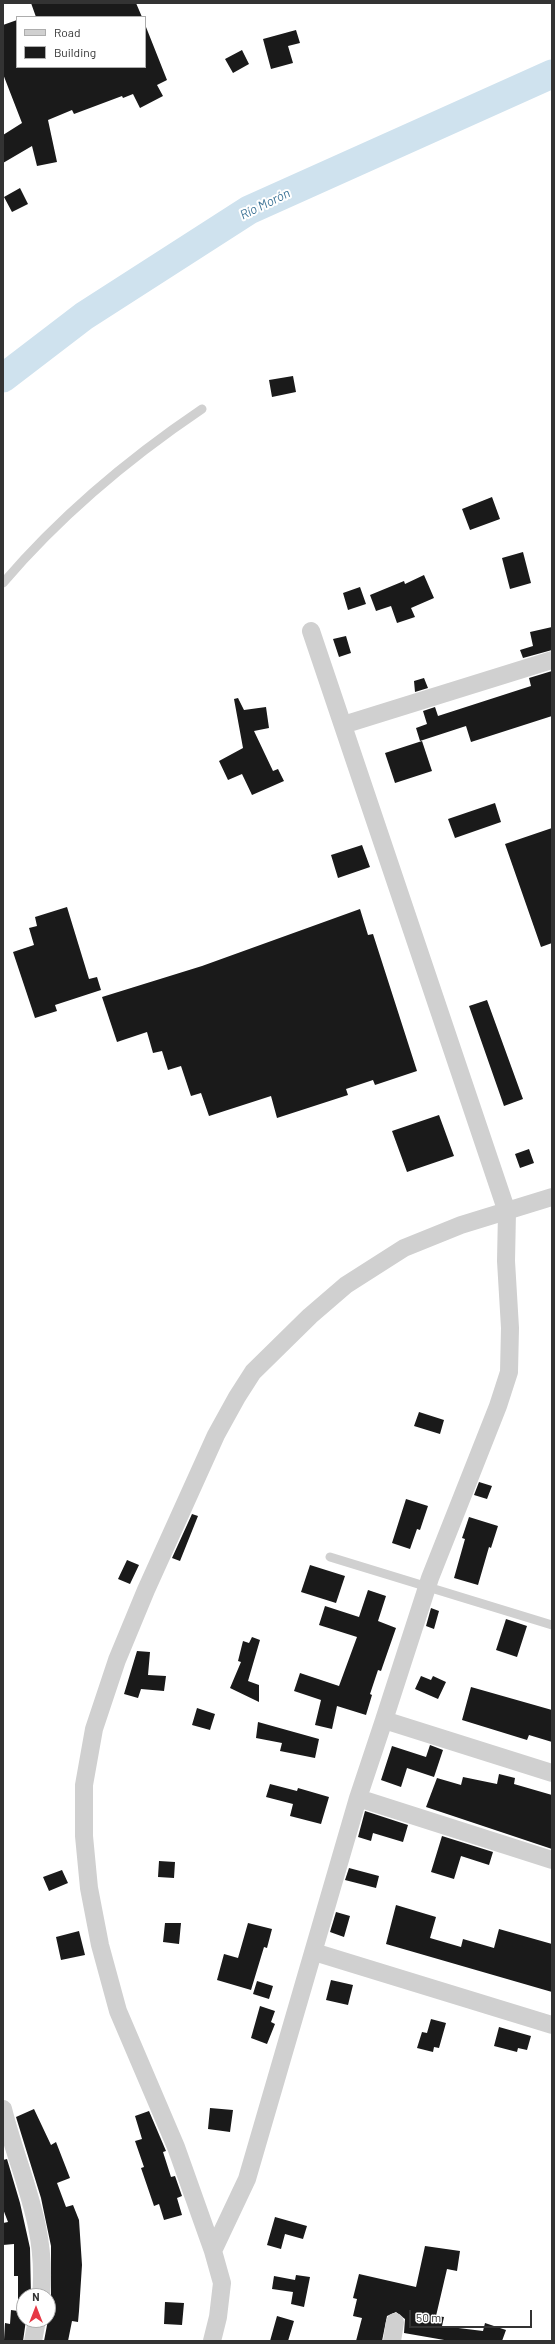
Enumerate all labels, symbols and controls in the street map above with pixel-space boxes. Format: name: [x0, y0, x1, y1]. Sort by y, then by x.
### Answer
legend: [16, 16, 146, 68]
text: Road: [54, 25, 81, 39]
text: Building: [54, 45, 96, 59]
water label: Río Morón: [237, 185, 293, 223]
north arrow: [16, 2288, 56, 2328]
text: N: [32, 2290, 40, 2303]
scale bar: [411, 2302, 534, 2328]
text: 50 m: [416, 2310, 441, 2324]

